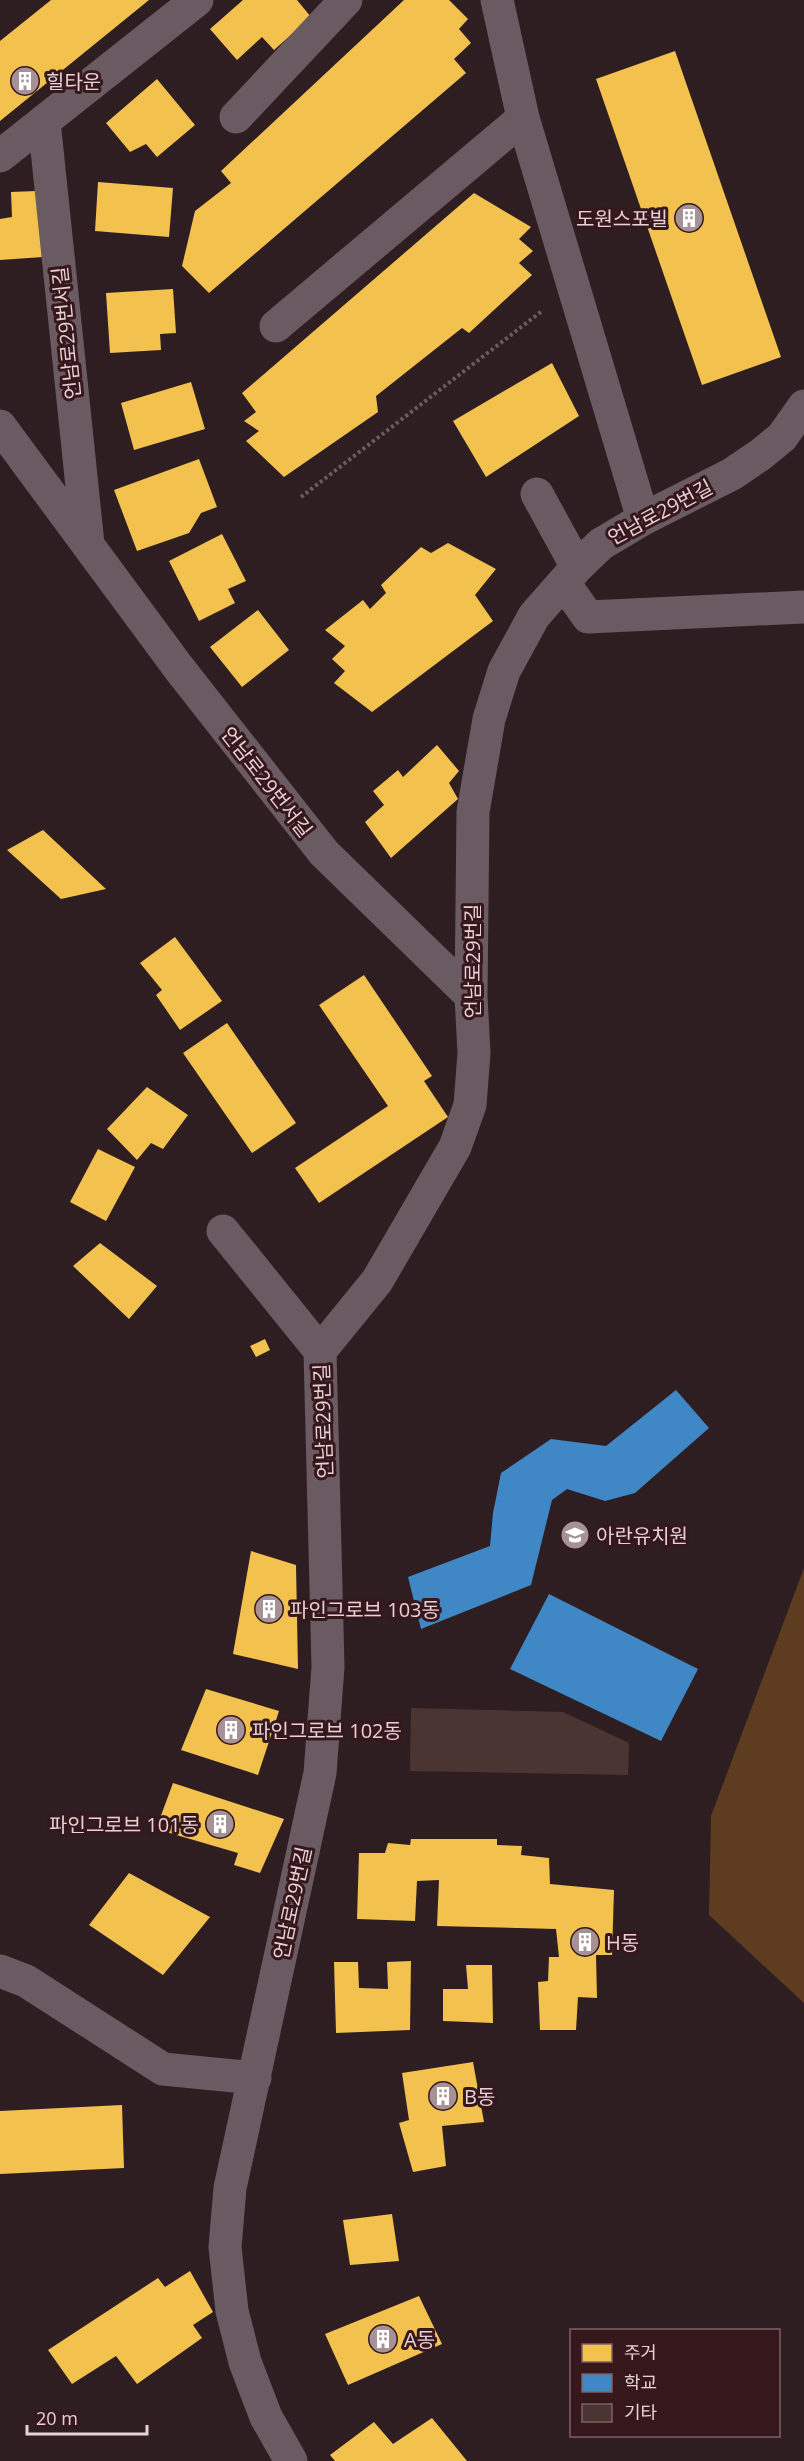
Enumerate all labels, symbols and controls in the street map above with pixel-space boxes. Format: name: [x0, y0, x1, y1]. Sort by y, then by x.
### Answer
building icon: 힐타운: [9, 65, 41, 97]
place label: 힐타운: [46, 68, 101, 95]
building icon: 도원스포빌: [673, 202, 705, 234]
place label: 도원스포빌: [576, 205, 668, 232]
street label: 언남로29번서길: [46, 265, 86, 401]
street label: 언남로29번길: [603, 473, 717, 551]
street label: 언남로29번서길: [215, 721, 319, 843]
street label: 언남로29번길: [459, 904, 486, 1018]
street label: 언남로29번길: [308, 1363, 338, 1479]
school or university icon: 아란유치원: [559, 1519, 591, 1551]
place label: 아란유치원: [596, 1522, 688, 1549]
building icon: 파인그로브 103동: [253, 1593, 285, 1625]
place label: 파인그로브 103동: [290, 1596, 440, 1623]
building icon: 파인그로브 102동: [215, 1714, 247, 1746]
place label: 파인그로브 102동: [252, 1717, 402, 1744]
building icon: 파인그로브 101동: [204, 1808, 236, 1840]
place label: 파인그로브 101동: [49, 1811, 199, 1838]
street label: 언남로29번길: [267, 1844, 317, 1962]
building icon: H동: [569, 1926, 601, 1958]
place label: H동: [606, 1929, 639, 1956]
building icon: B동: [427, 2080, 459, 2112]
place label: B동: [464, 2083, 495, 2110]
building icon: A동: [367, 2323, 399, 2355]
place label: A동: [404, 2326, 435, 2353]
legend: [570, 2329, 780, 2437]
text: 주거: [624, 2340, 657, 2364]
text: 학교: [624, 2370, 657, 2394]
scale bar: [27, 2398, 147, 2436]
text: 기타: [624, 2400, 658, 2424]
text: 20 m: [36, 2406, 78, 2430]

